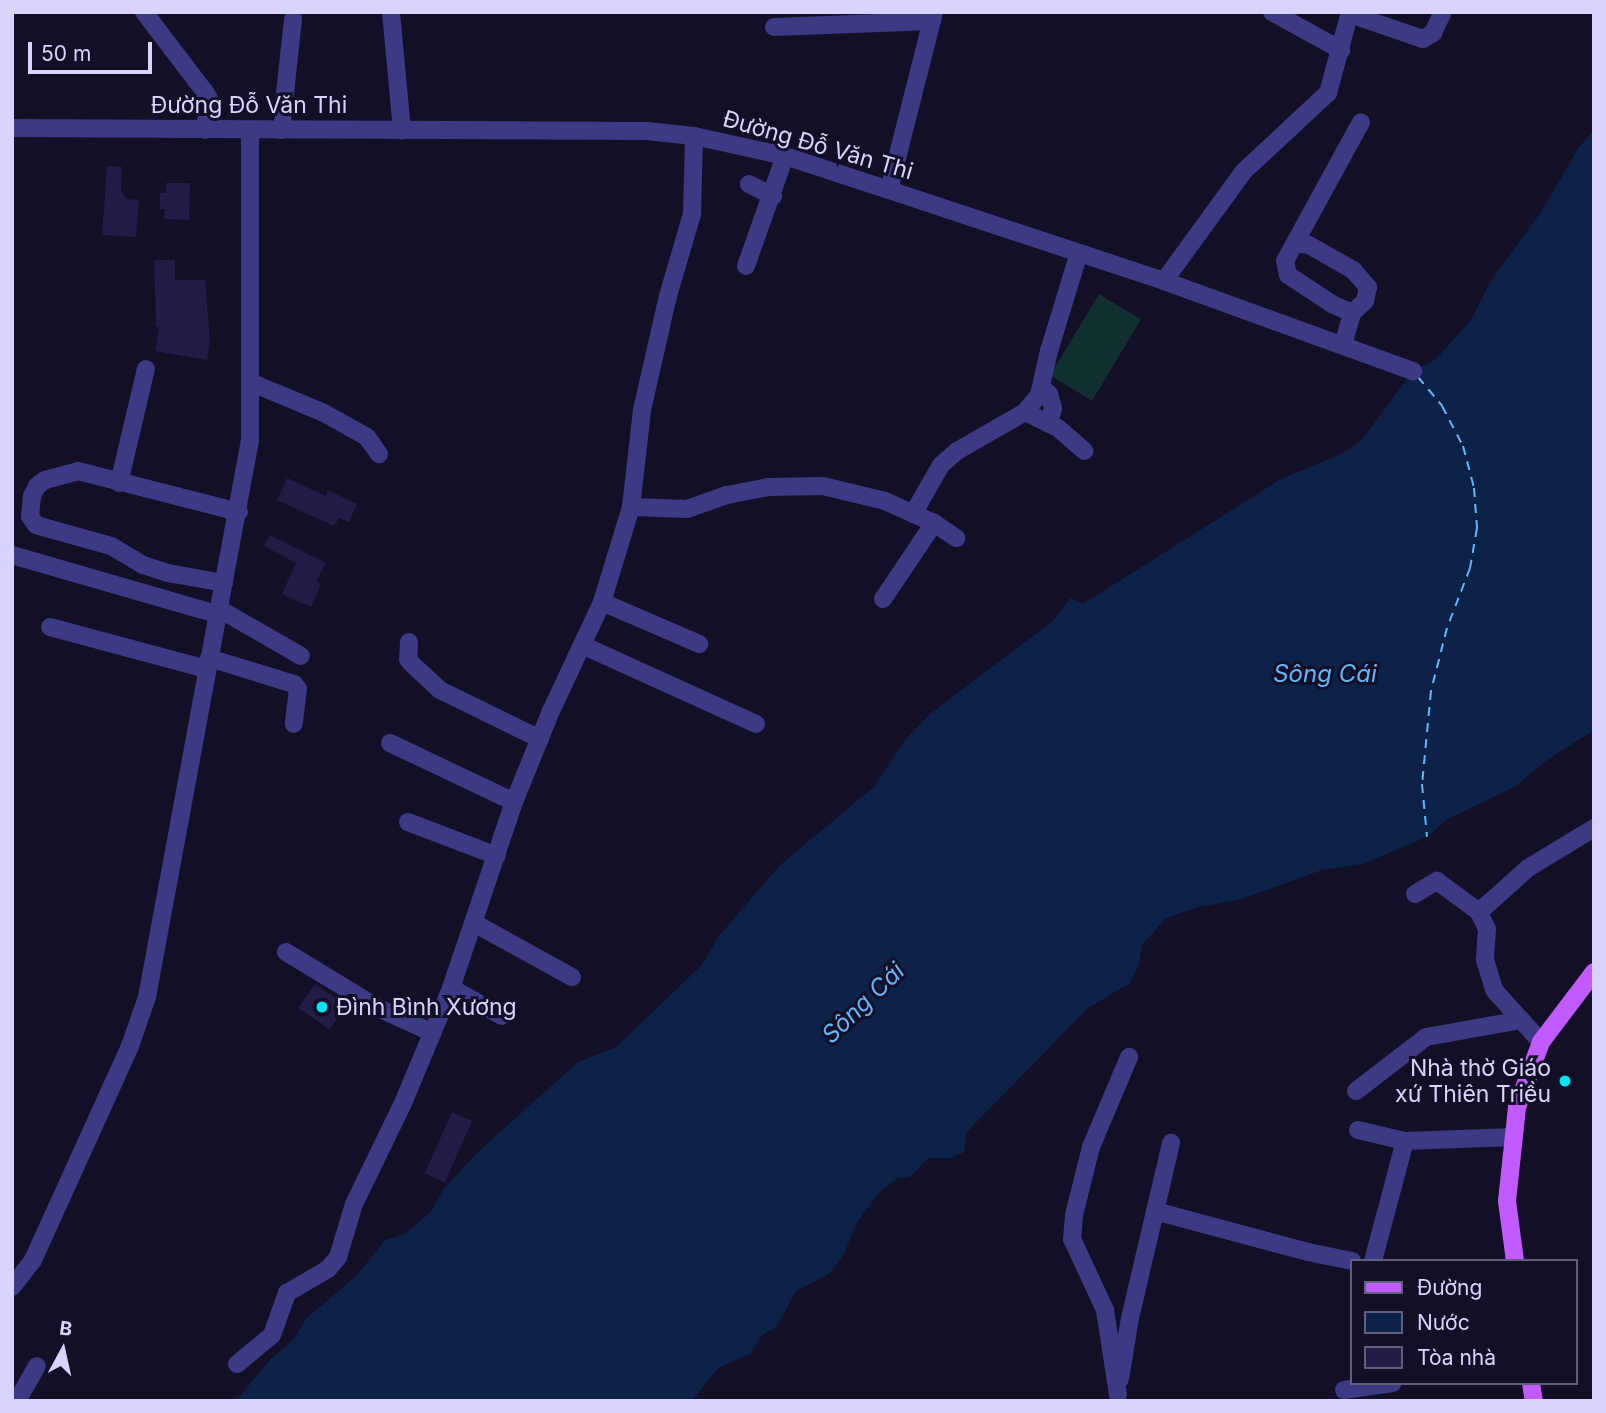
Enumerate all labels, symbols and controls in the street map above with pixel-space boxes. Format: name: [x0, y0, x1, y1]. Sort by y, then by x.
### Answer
scale bar: [32, 28, 156, 72]
text: 50 m: [41, 41, 91, 66]
street label: Đường Đỗ Văn Thi: [151, 91, 347, 119]
street label: Đường Đỗ Văn Thi: [720, 105, 916, 185]
water label: Sông Cái: [1273, 660, 1377, 688]
water label: Sông Cái: [816, 957, 910, 1049]
place label: Đình Bình Xương: [336, 993, 517, 1021]
marker: Đình Bình Xương: [314, 999, 330, 1015]
place label: Nhà thờ Giáo xứ Thiên Triều: [1395, 1054, 1551, 1108]
marker: Nhà thờ Giáo xứ Thiên Triều: [1557, 1073, 1573, 1089]
legend: [1350, 1259, 1578, 1385]
text: Đường: [1417, 1275, 1482, 1300]
text: Nước: [1417, 1310, 1470, 1335]
north arrow: [28, 1315, 98, 1385]
text: B: [58, 1316, 74, 1341]
text: Tòa nhà: [1417, 1345, 1496, 1370]

